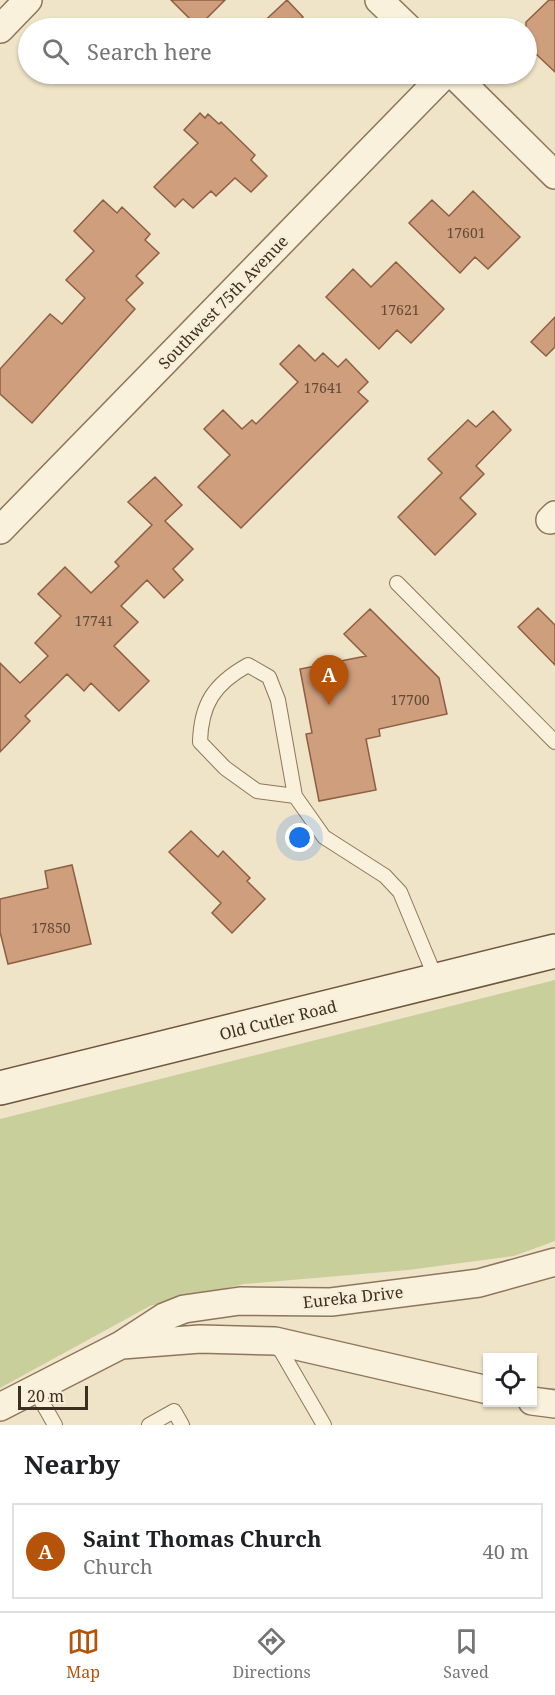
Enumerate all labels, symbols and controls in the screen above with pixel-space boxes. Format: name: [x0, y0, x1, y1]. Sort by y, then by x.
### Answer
search box: [18, 18, 537, 84]
icon: search: [39, 35, 72, 68]
text: Search here: [87, 36, 212, 66]
house number: 17601: [446, 223, 486, 242]
street label: Southwest 75th Avenue: [153, 230, 293, 374]
house number: 17621: [380, 300, 420, 319]
house number: 17641: [303, 378, 343, 397]
house number: 17741: [74, 611, 114, 630]
pin: A: [310, 656, 348, 705]
house number: 17700: [390, 690, 430, 709]
your location: [285, 823, 314, 852]
house number: 17850: [31, 918, 71, 937]
street label: Old Cutler Road: [217, 995, 339, 1045]
street label: Eureka Drive: [302, 1281, 404, 1313]
map controls: [483, 1353, 537, 1407]
button: locate: [483, 1353, 537, 1407]
scale bar: [18, 1383, 88, 1410]
text: 20 m: [27, 1385, 64, 1407]
text: Nearby: [24, 1446, 120, 1482]
text: Saint Thomas Church: [83, 1523, 322, 1553]
text: A: [38, 1538, 53, 1565]
text: 40 m: [483, 1538, 529, 1565]
text: Church: [83, 1553, 153, 1580]
tab: Map: [66, 1625, 100, 1683]
tab: Directions: [233, 1625, 311, 1683]
tab: Saved: [443, 1625, 489, 1683]

